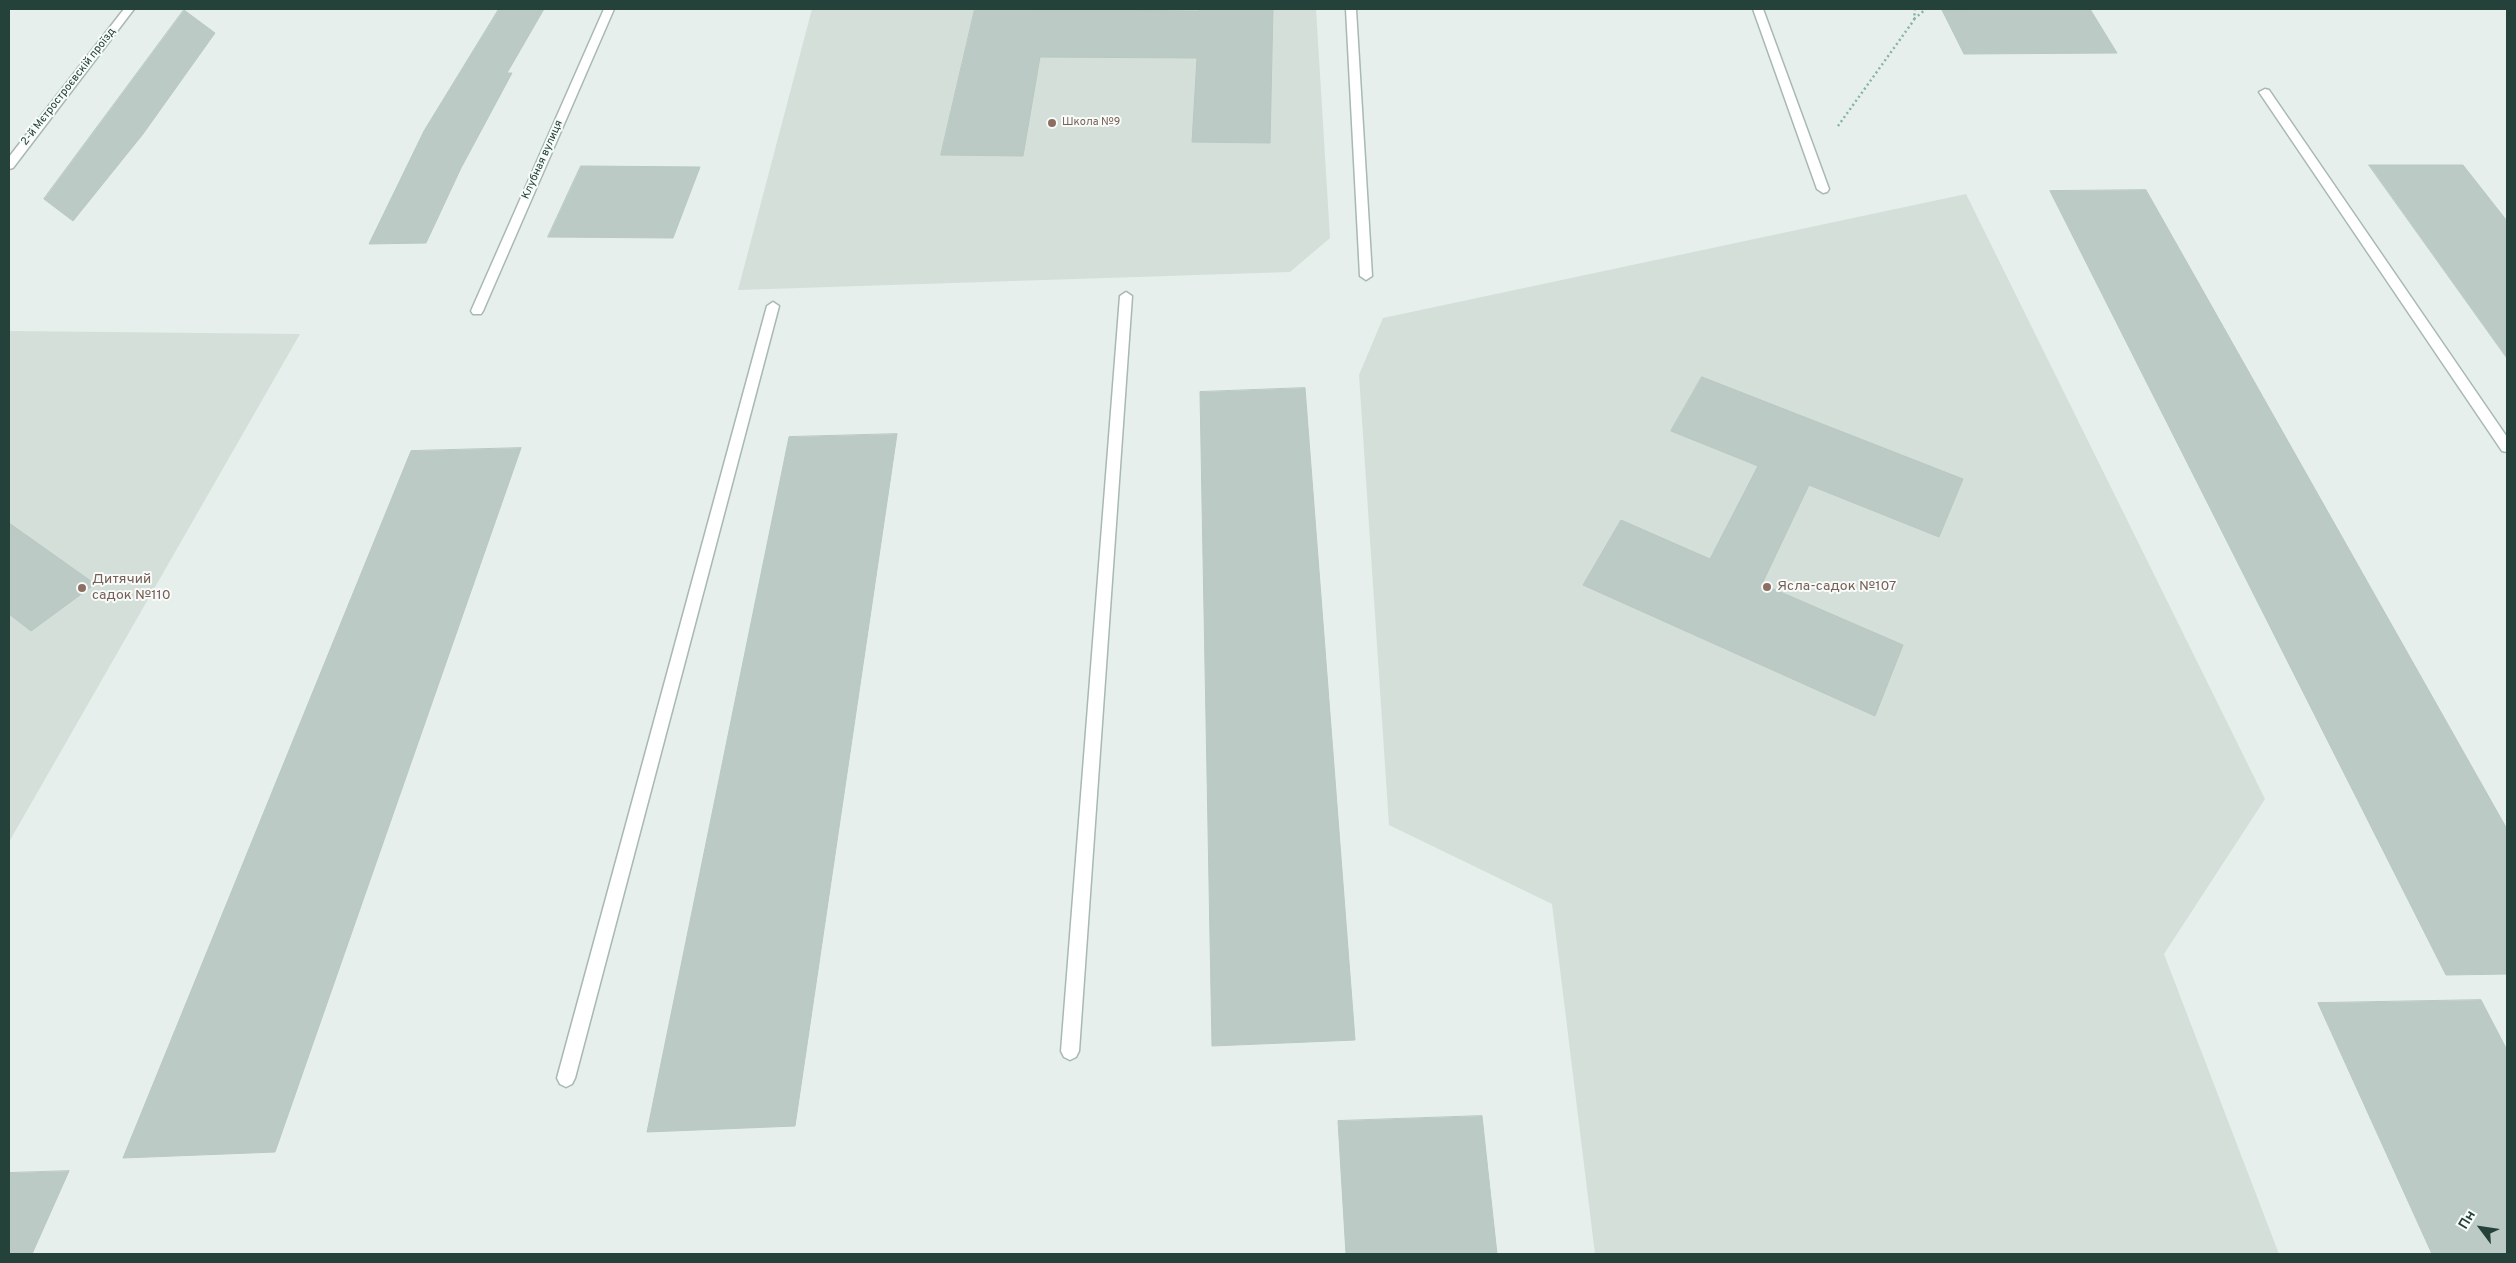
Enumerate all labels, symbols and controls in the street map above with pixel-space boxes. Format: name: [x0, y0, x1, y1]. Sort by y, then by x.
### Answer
street label: 2-й Мєтростроєвскій проїзд: [19, 26, 119, 148]
place label: Школа №9: [1062, 116, 1120, 130]
marker: Школа №9: [1046, 117, 1058, 129]
street label: Клубная вулиця: [520, 118, 566, 202]
place label: Дитячий садок №110: [92, 572, 171, 604]
place label: Ясла-садок №107: [1777, 579, 1896, 595]
marker: Ясла-садок №107: [1761, 581, 1773, 593]
marker: Дитячий садок №110: [76, 582, 88, 594]
north arrow: [2456, 1203, 2506, 1253]
text: Пн: [2456, 1208, 2480, 1232]

